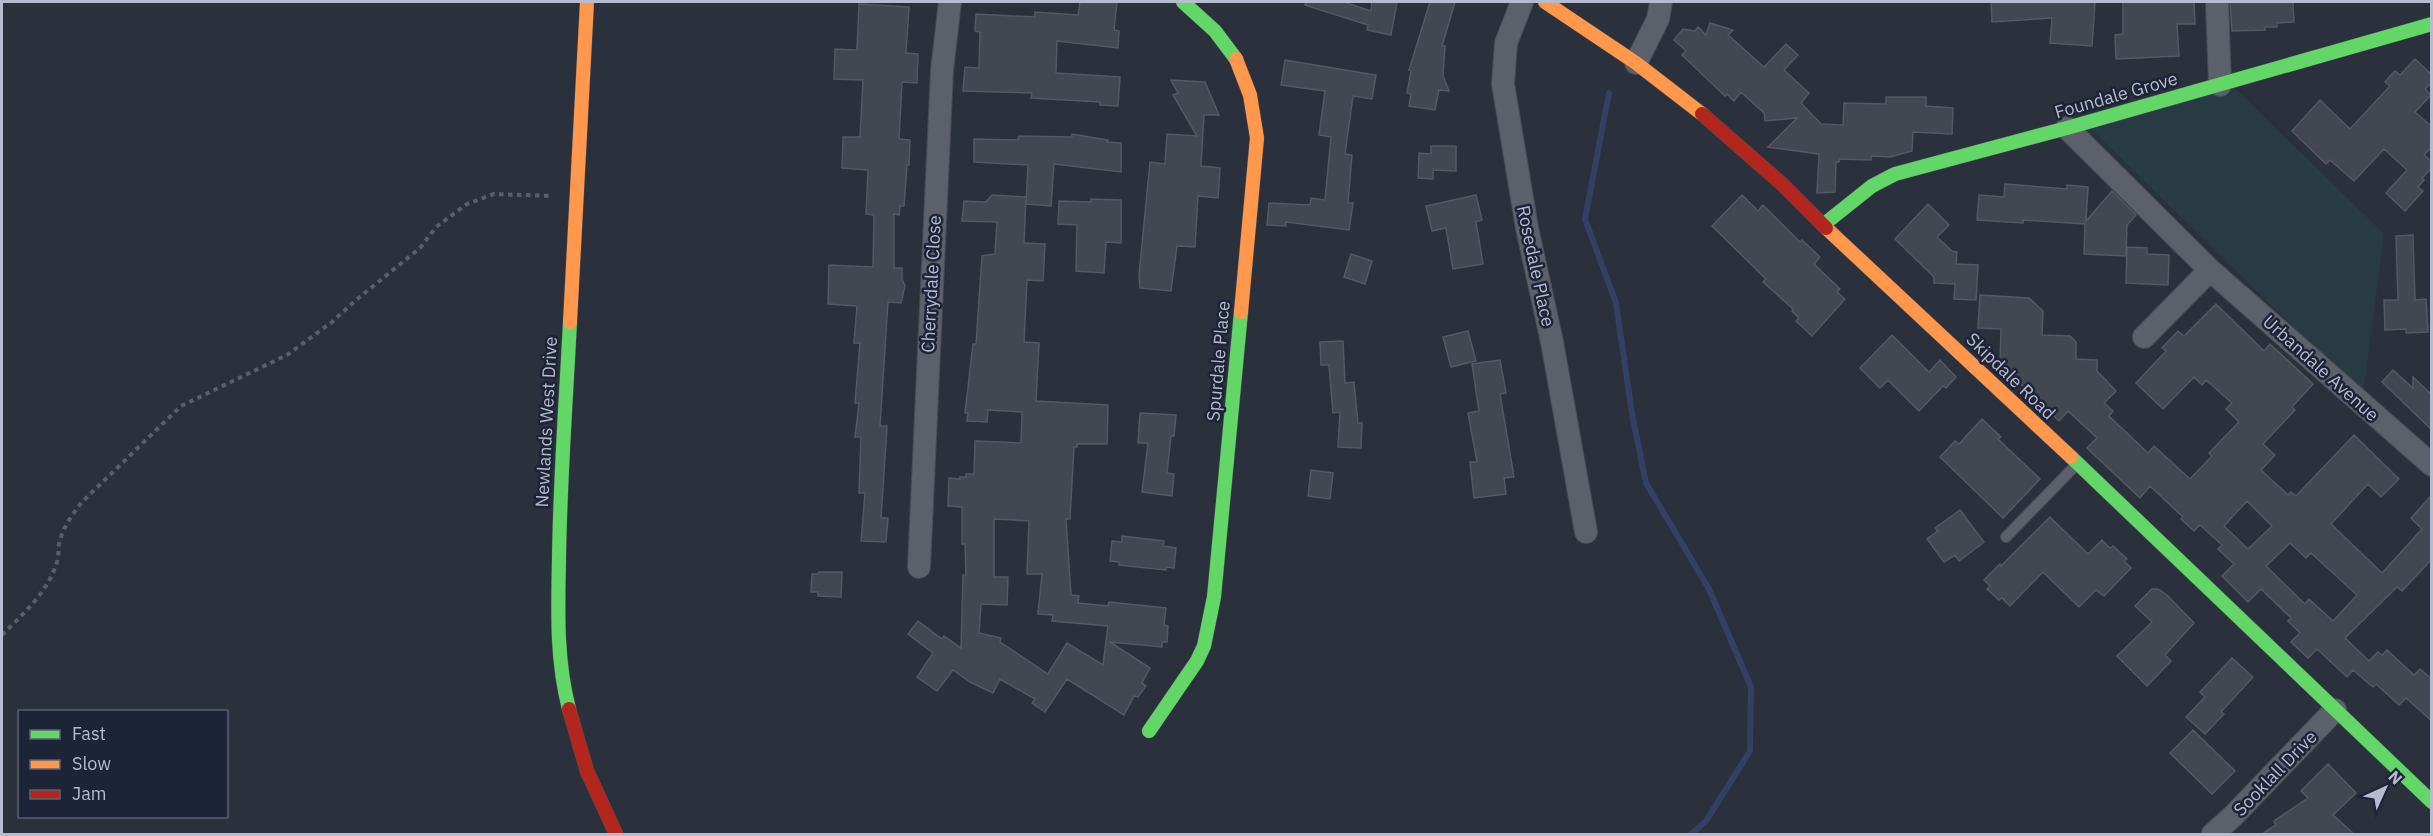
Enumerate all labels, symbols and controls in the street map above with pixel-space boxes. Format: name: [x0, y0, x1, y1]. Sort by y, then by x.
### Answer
street label: Foundale Grove: [2052, 66, 2180, 124]
street label: Rosedale Place: [1512, 203, 1560, 329]
street label: Cherrydale Close: [916, 215, 946, 353]
street label: Spurdale Place: [1201, 300, 1235, 422]
street label: Urbandale Avenue: [2258, 310, 2384, 426]
street label: Skipdale Road: [1962, 328, 2060, 424]
street label: Newlands West Drive: [530, 336, 562, 508]
legend: [18, 710, 228, 818]
text: Fast: [72, 722, 106, 745]
street label: Sooklall Drive: [2228, 725, 2322, 821]
text: Slow: [72, 752, 111, 775]
north arrow: [2355, 758, 2415, 818]
text: N: [2384, 766, 2407, 789]
text: Jam: [72, 782, 107, 805]

